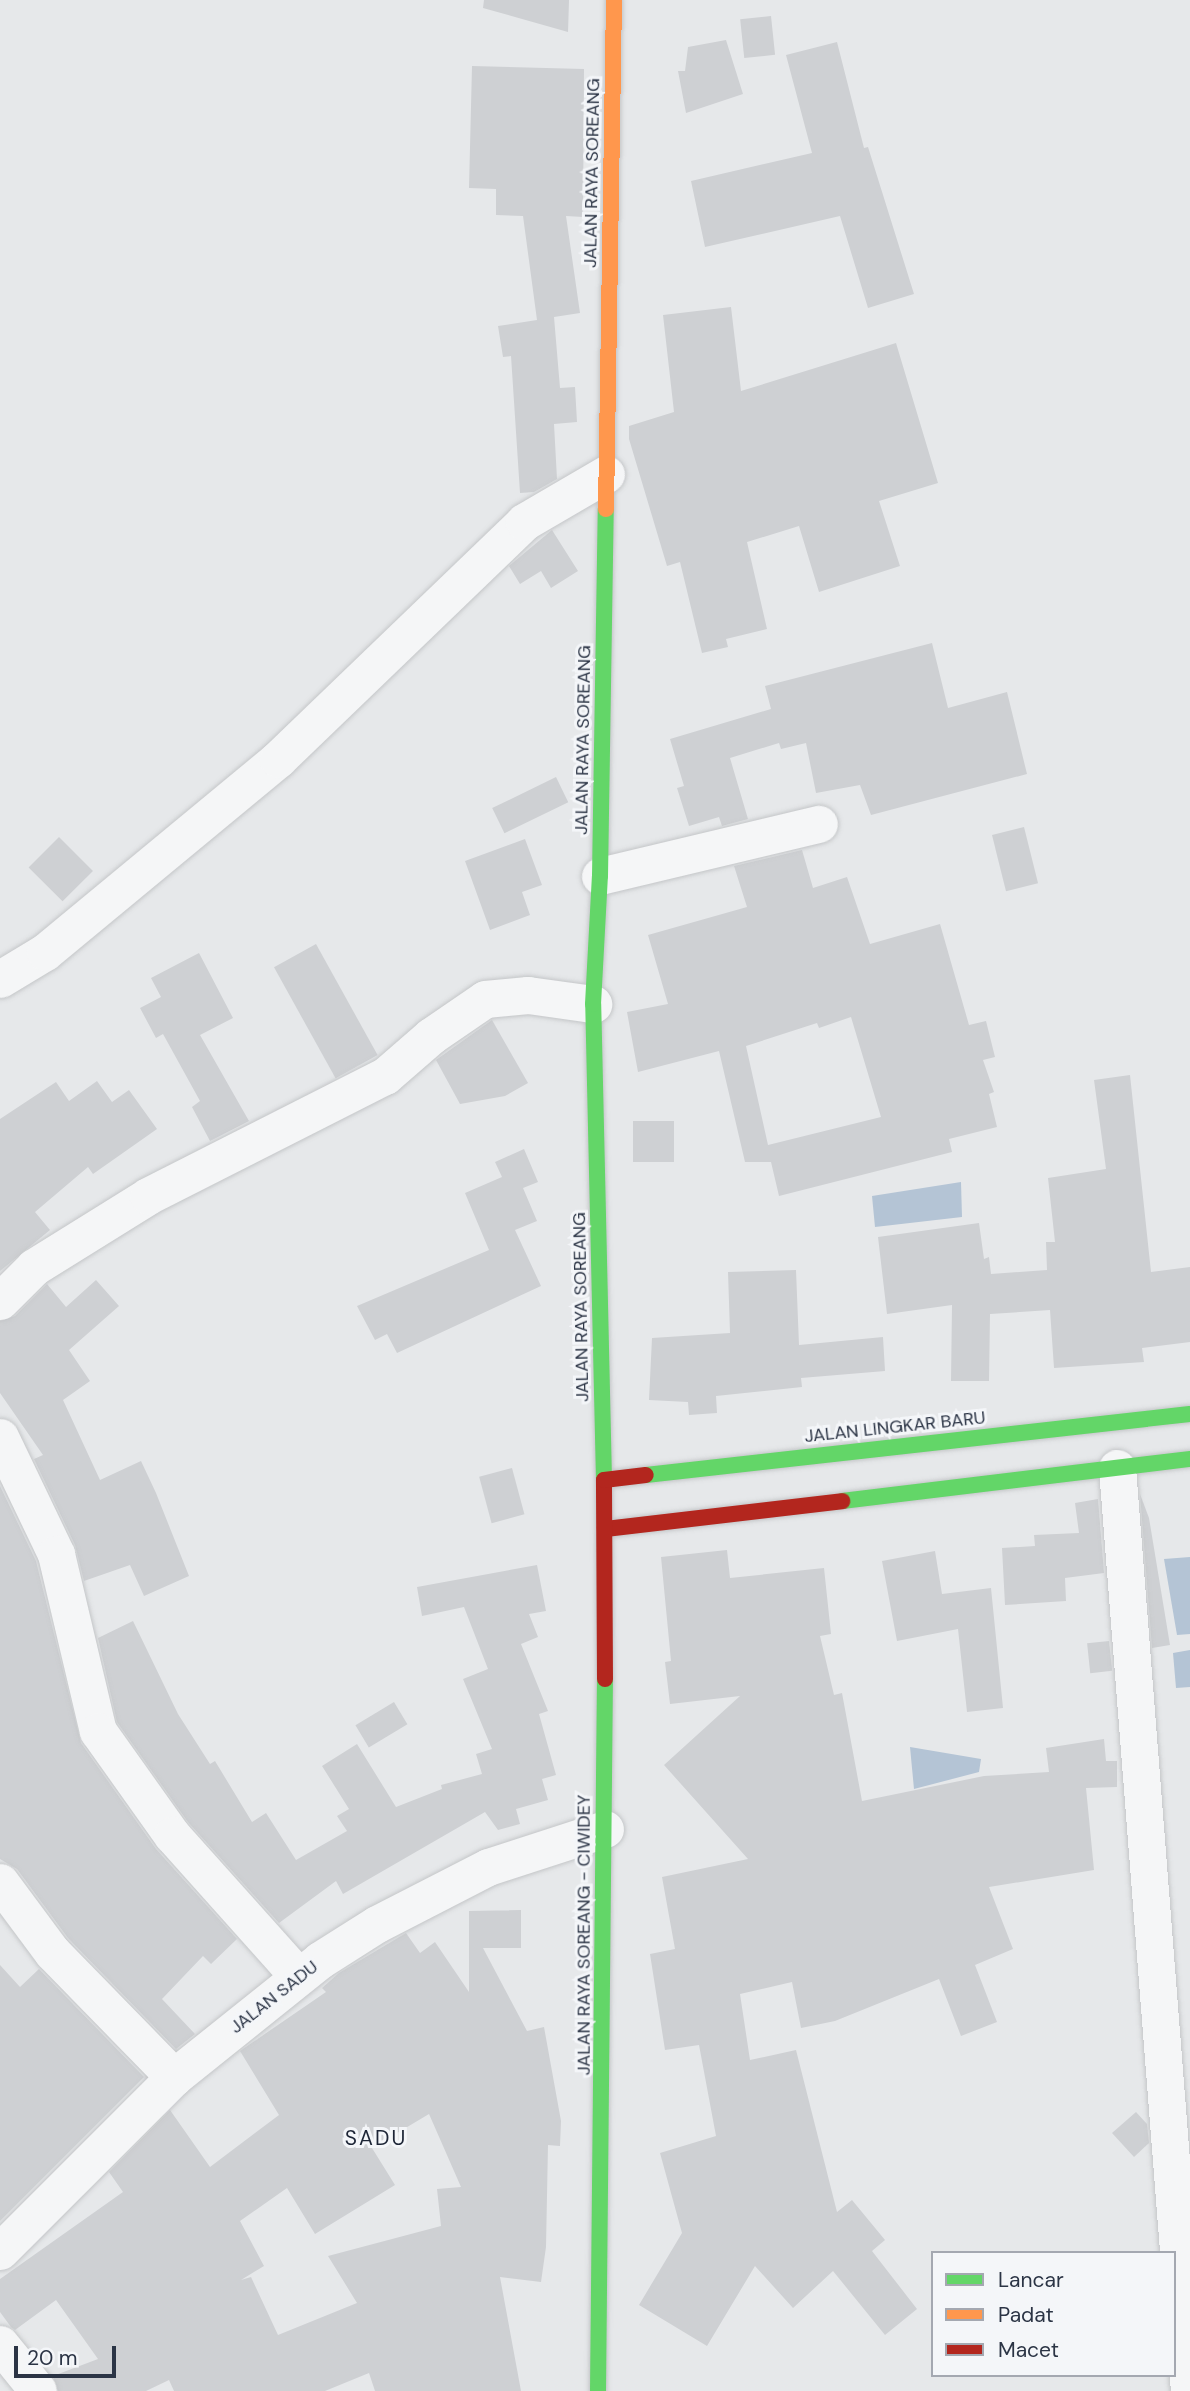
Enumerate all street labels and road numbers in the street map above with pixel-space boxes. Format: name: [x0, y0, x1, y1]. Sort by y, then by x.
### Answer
street label: JALAN RAYA SOREANG: [580, 78, 604, 268]
street label: JALAN RAYA SOREANG: [571, 645, 595, 835]
street label: JALAN RAYA SOREANG: [569, 1212, 593, 1402]
street label: JALAN LINGKAR BARU: [803, 1407, 987, 1447]
street label: JALAN RAYA SOREANG - CIWIDEY: [573, 1795, 595, 2075]
street label: JALAN SADU: [226, 1956, 322, 2038]

